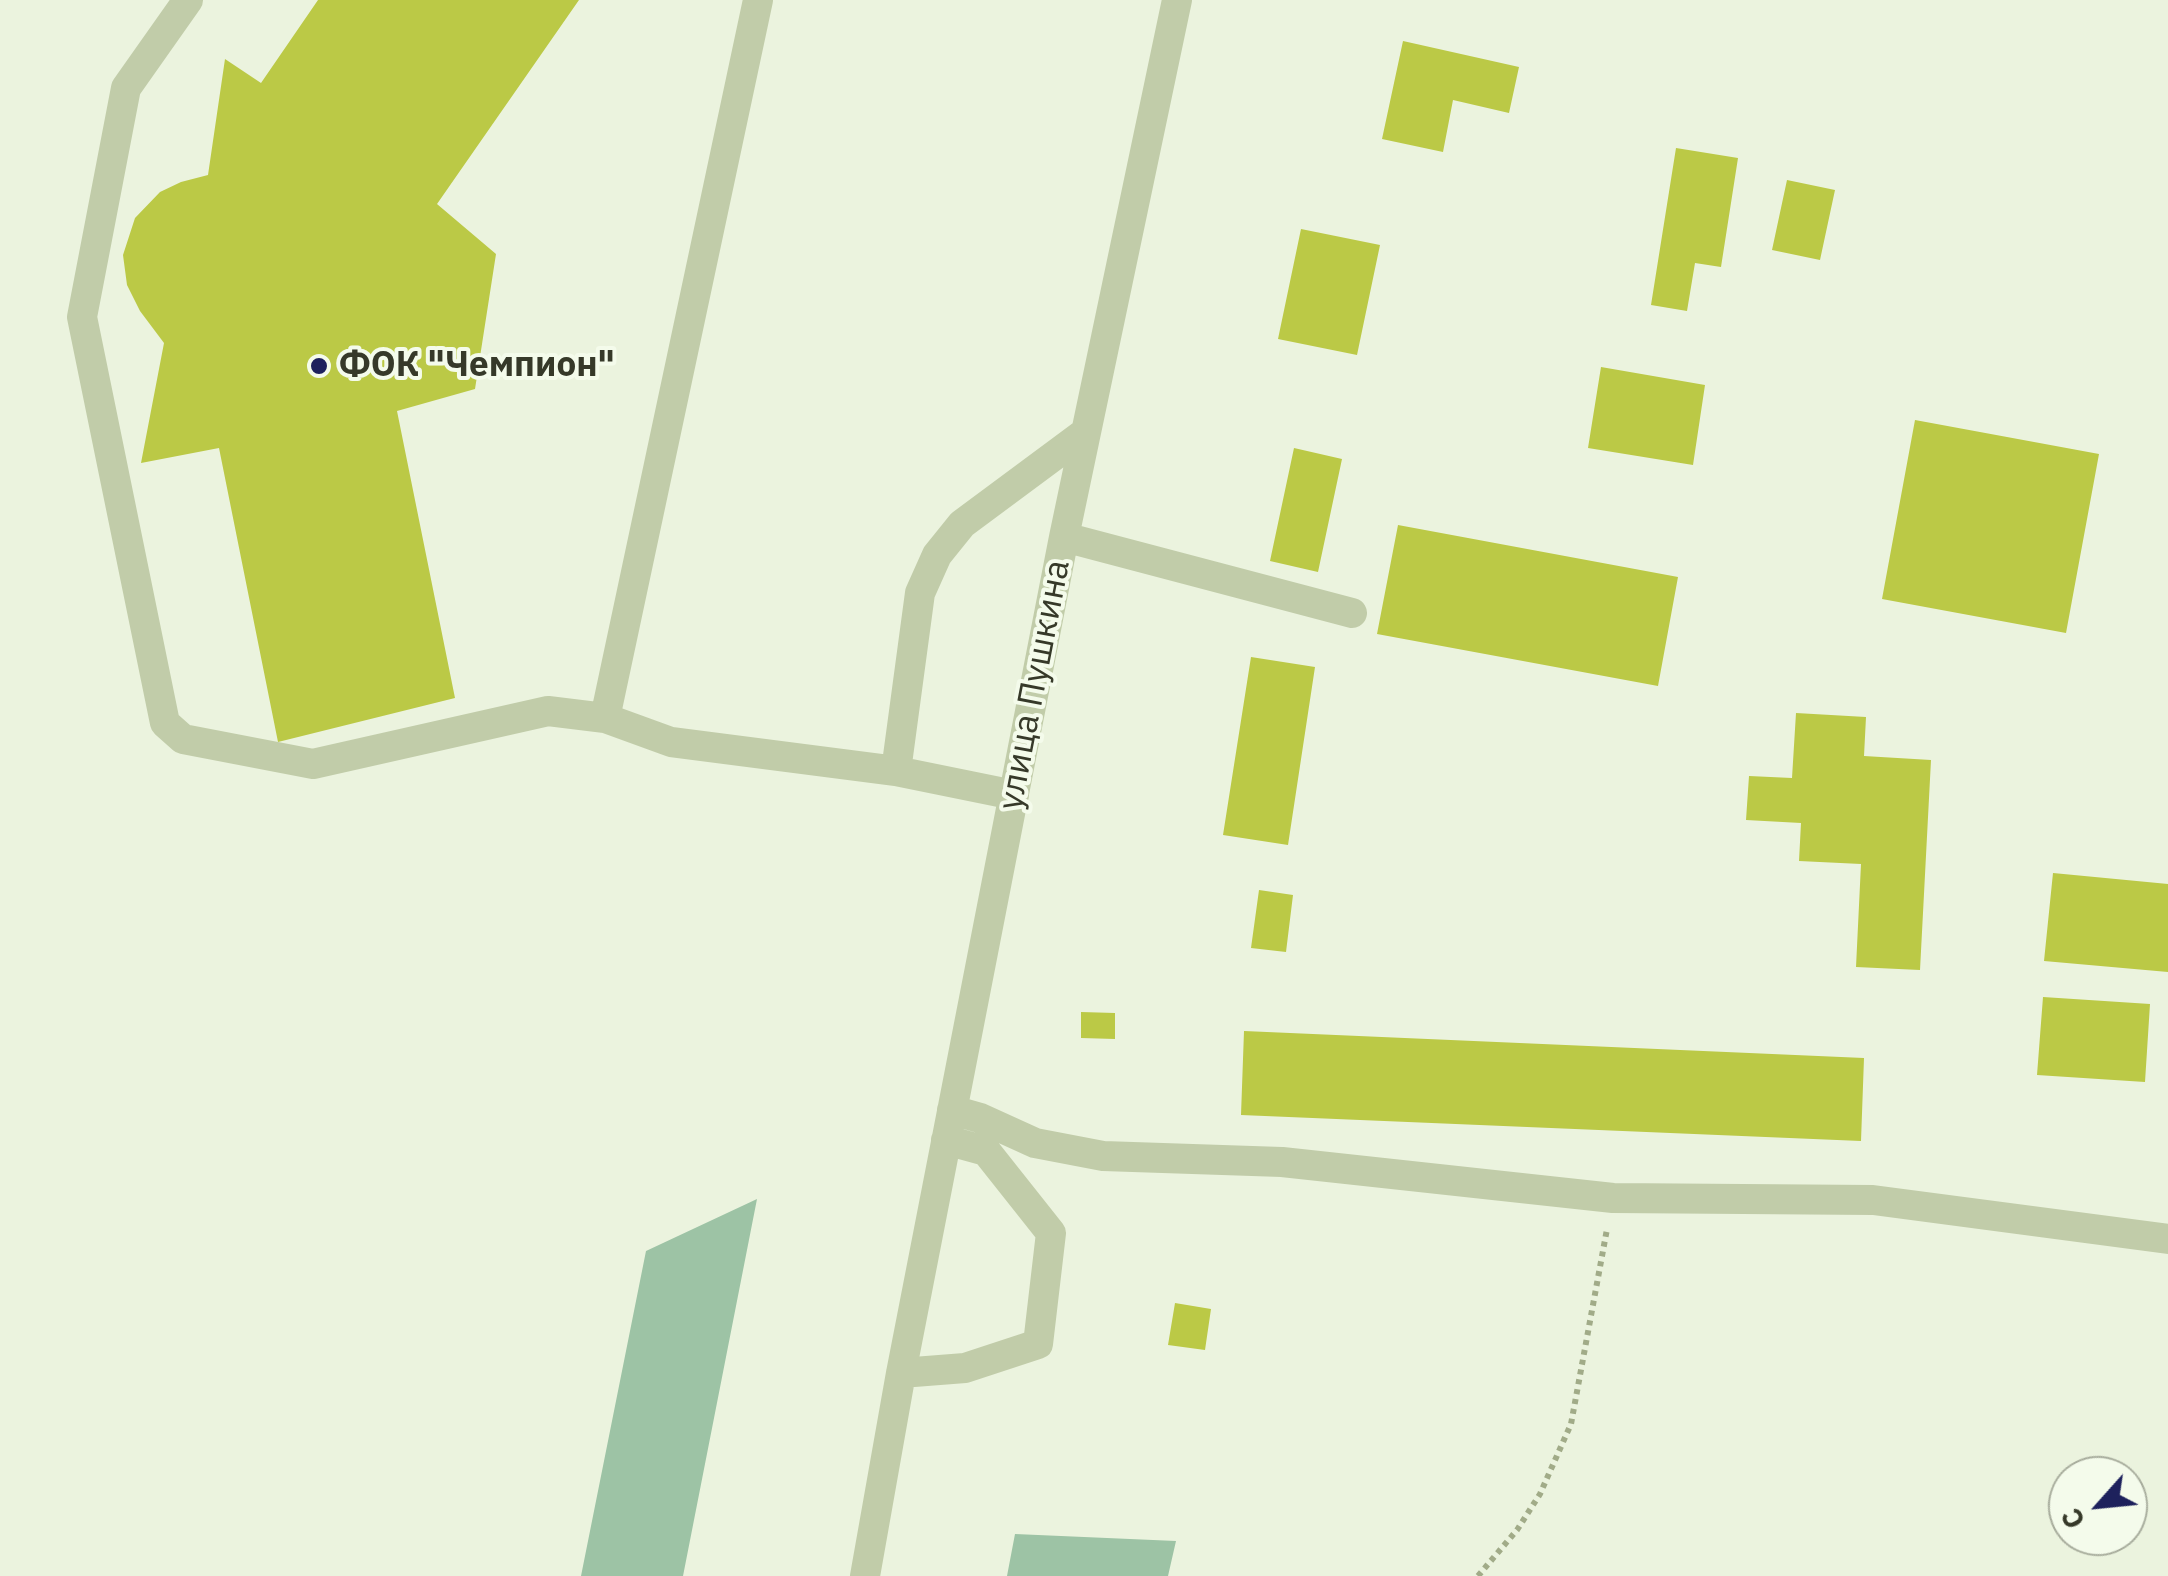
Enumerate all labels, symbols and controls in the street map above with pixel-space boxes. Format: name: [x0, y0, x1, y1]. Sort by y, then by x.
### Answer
place label: ФОК "Чемпион": [339, 345, 615, 387]
marker: ФОК "Чемпион": [308, 355, 330, 377]
street label: улица Пушкина: [990, 556, 1080, 814]
north arrow: [2048, 1456, 2148, 1556]
text: С: [2052, 1502, 2093, 1535]

